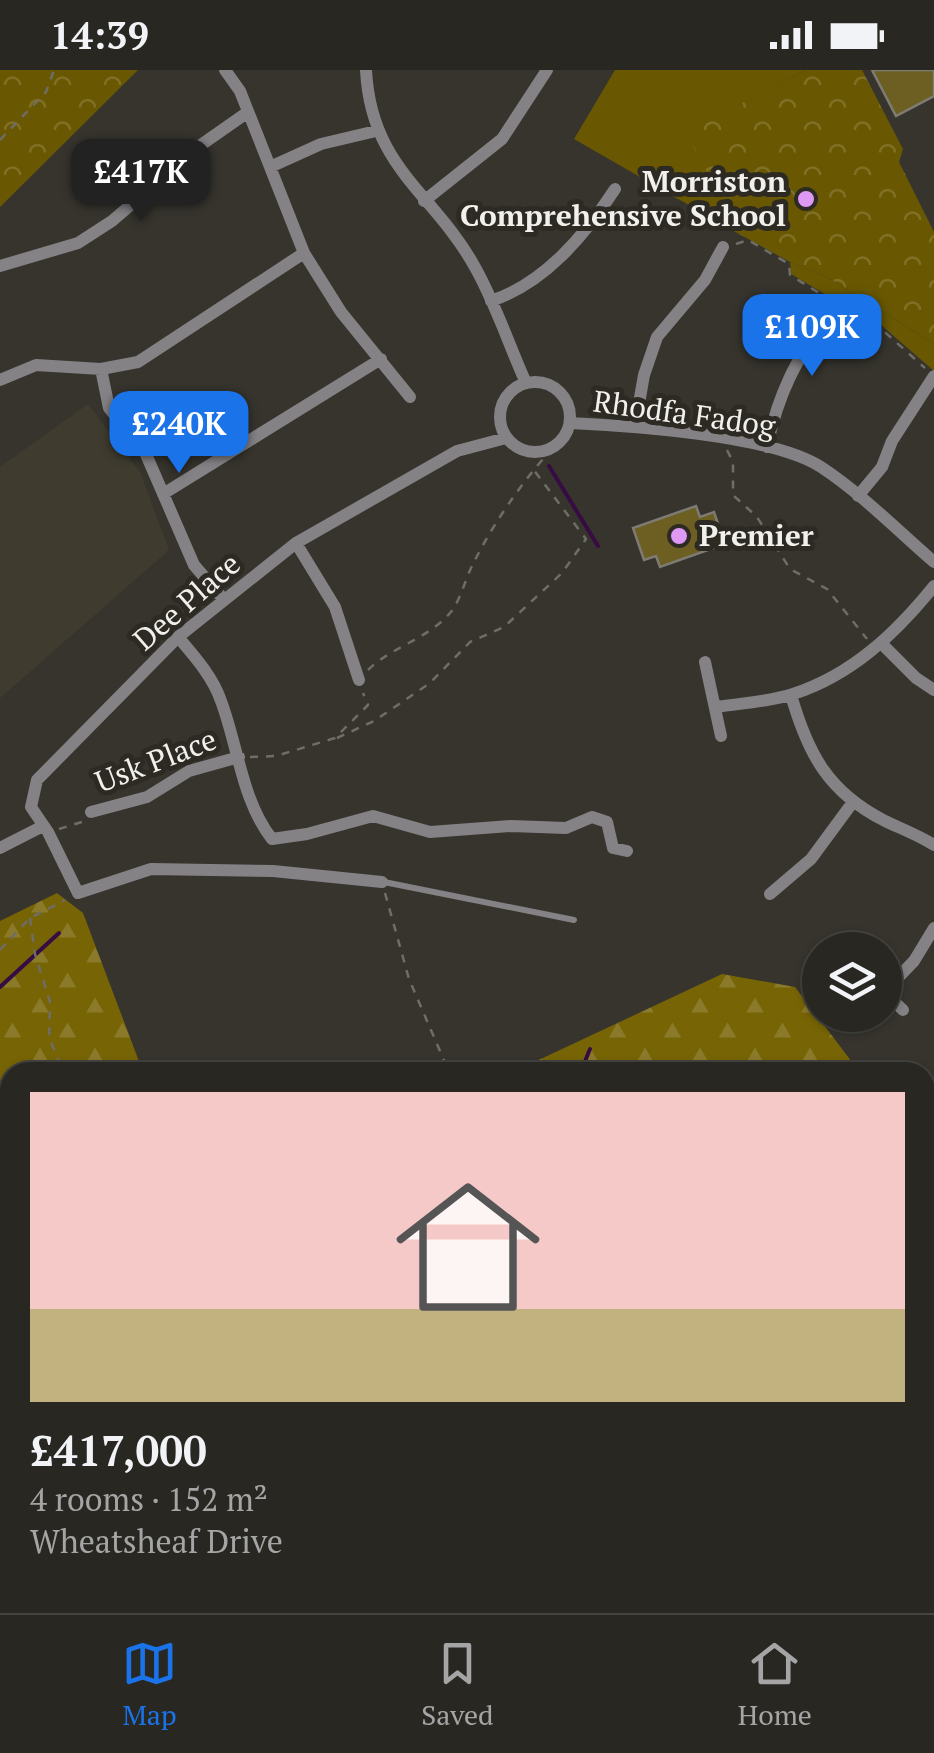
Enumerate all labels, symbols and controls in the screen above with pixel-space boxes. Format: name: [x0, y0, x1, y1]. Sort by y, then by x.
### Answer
text: 14:39: [50, 10, 149, 60]
pin: £417K: [71, 139, 211, 224]
text: £417K: [93, 150, 189, 192]
place label: Morriston Comprehensive School: [460, 161, 786, 235]
marker: Morriston Comprehensive School: [795, 188, 817, 210]
pin: £109K: [742, 294, 882, 379]
text: £109K: [764, 305, 860, 347]
street label: Rhodfa Fadog: [591, 380, 779, 446]
pin: £240K: [109, 391, 249, 476]
text: £240K: [131, 402, 227, 444]
place label: Premier: [699, 515, 814, 555]
marker: Premier: [668, 525, 690, 547]
street label: Dee Place: [124, 544, 248, 659]
street label: Usk Place: [89, 719, 222, 801]
map controls: [802, 932, 902, 1032]
button: layers: [802, 932, 902, 1032]
icon: home: [378, 1157, 558, 1337]
text: £417,000: [30, 1422, 207, 1478]
text: 4 rooms · 152 m²: [30, 1478, 268, 1520]
text: Wheatsheaf Drive: [30, 1520, 283, 1562]
tab: Map: [122, 1636, 177, 1733]
tab: Saved: [421, 1636, 494, 1733]
tab: Home: [738, 1636, 812, 1733]

